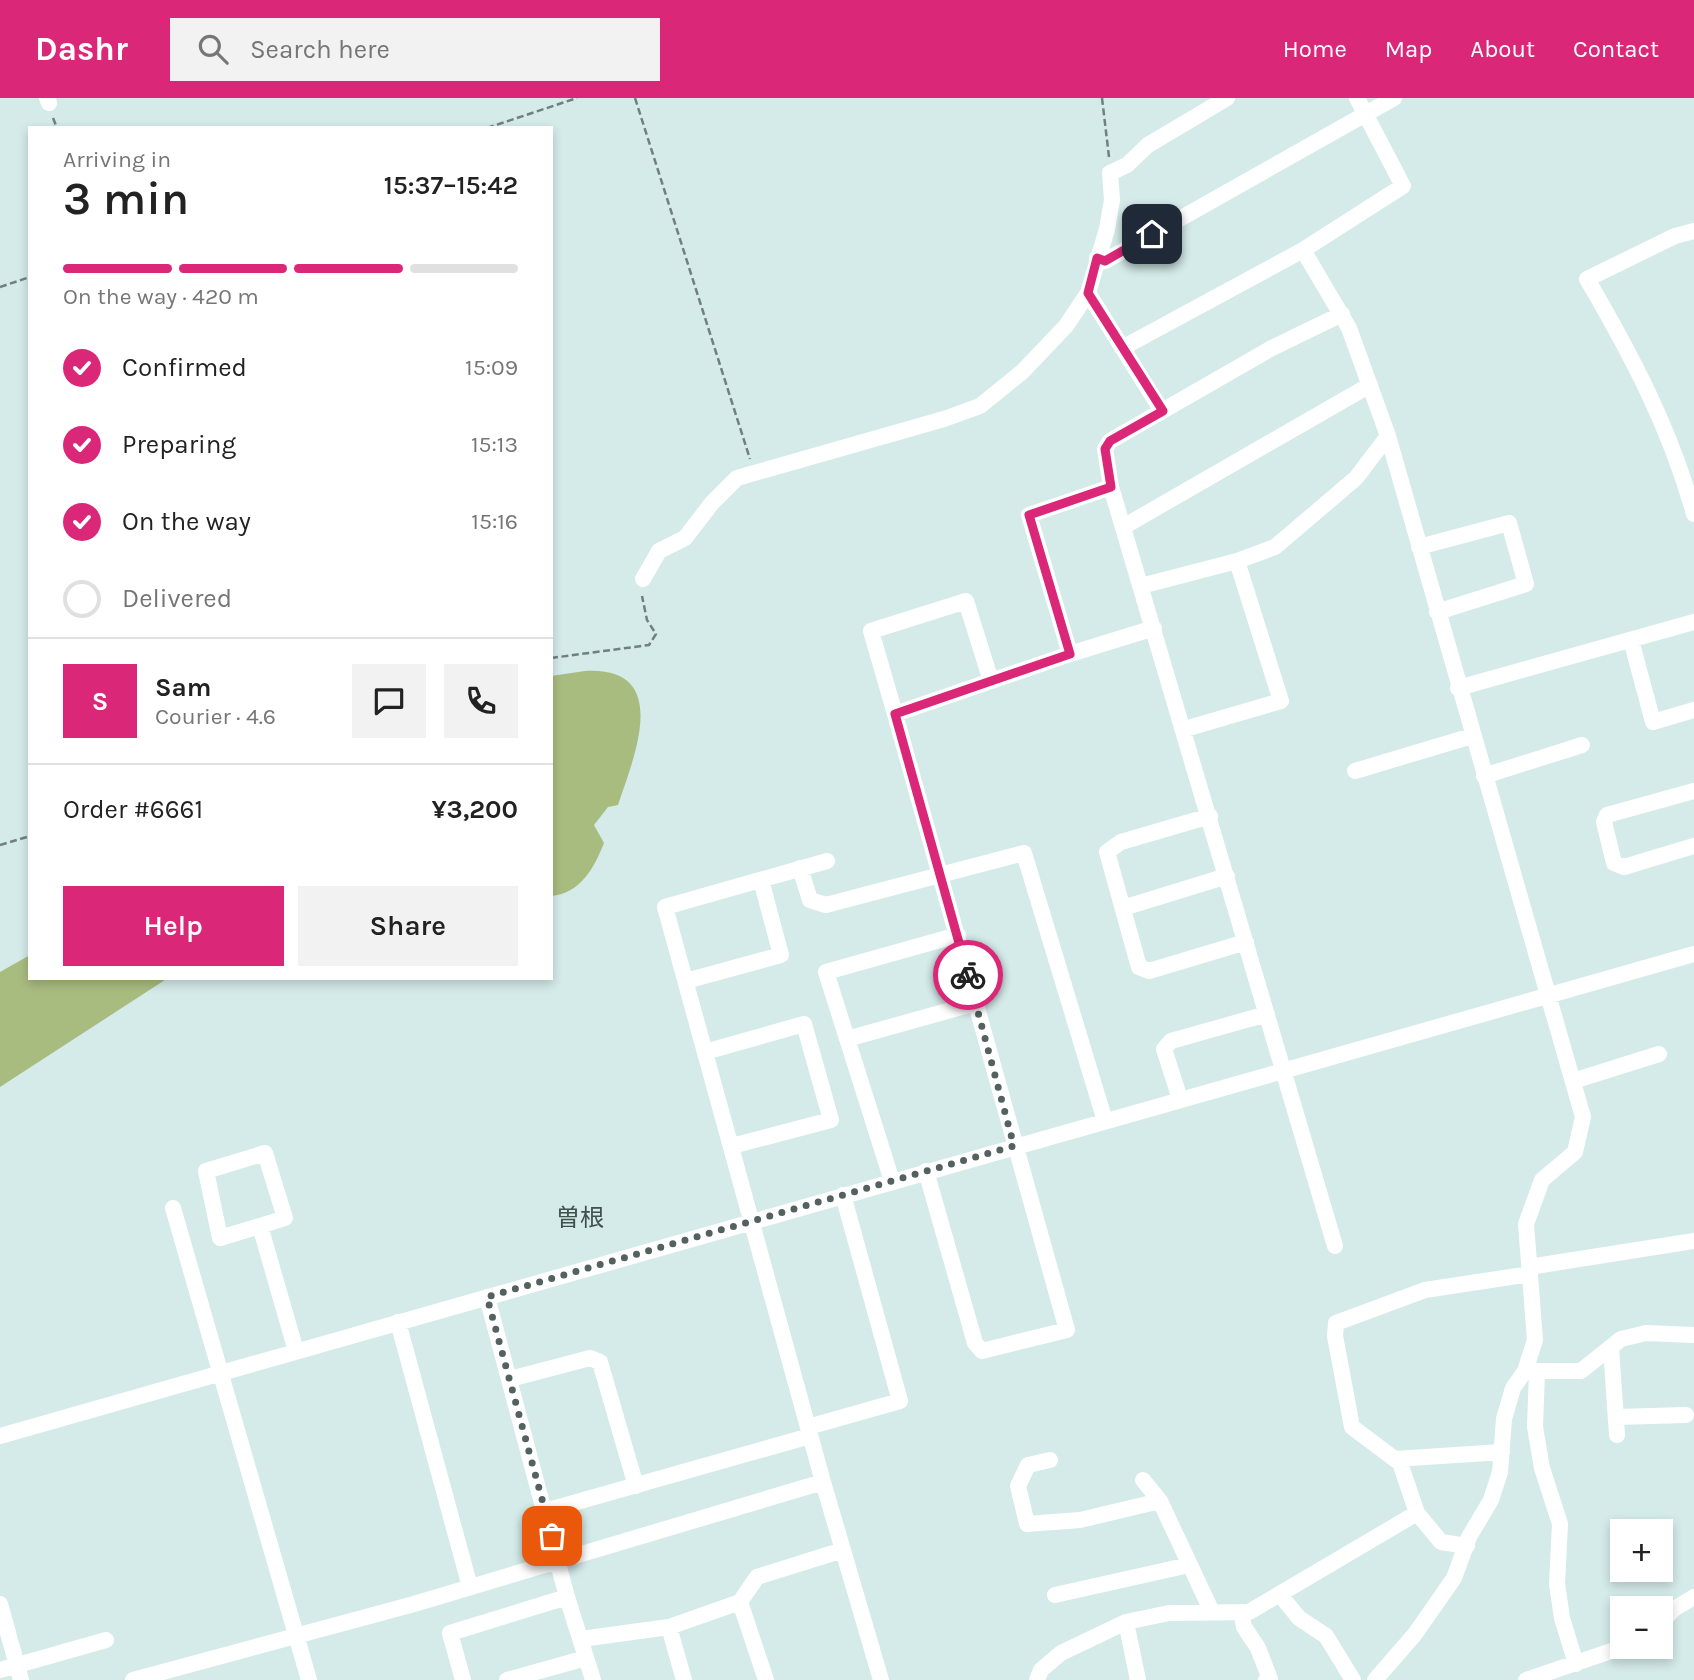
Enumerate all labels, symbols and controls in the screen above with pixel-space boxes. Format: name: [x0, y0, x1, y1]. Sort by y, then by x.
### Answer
search box: [170, 18, 660, 81]
text: Dashr: [35, 30, 128, 68]
icon: search: [194, 30, 232, 68]
text: Search here: [250, 34, 390, 65]
text: Home: [1283, 35, 1347, 63]
text: Map: [1385, 35, 1432, 63]
text: About: [1470, 35, 1535, 63]
text: Contact: [1573, 35, 1659, 63]
text: Arriving in: [63, 146, 171, 173]
text: 15:37–15:42: [384, 170, 518, 201]
text: 3 min: [63, 172, 189, 226]
pin: [1122, 204, 1182, 264]
icon: home: [1133, 215, 1171, 253]
text: On the way · 420 m: [63, 283, 259, 310]
icon: check: [63, 349, 101, 387]
text: Confirmed: [122, 352, 247, 383]
text: 15:09: [465, 354, 518, 381]
icon: check: [63, 426, 101, 464]
text: Preparing: [122, 429, 236, 460]
text: 15:13: [471, 431, 518, 458]
icon: check: [63, 503, 101, 541]
text: On the way: [122, 506, 251, 537]
text: 15:16: [471, 508, 518, 535]
text: Delivered: [122, 583, 232, 614]
button: chat: [352, 664, 426, 738]
button: phone: [444, 664, 518, 738]
text: Sam: [155, 672, 211, 703]
text: S: [92, 686, 108, 717]
text: Courier · 4.6: [155, 703, 276, 730]
text: Order #6661: [63, 794, 203, 825]
text: ¥3,200: [431, 794, 518, 825]
button: Help: [63, 886, 284, 966]
button: Share: [298, 886, 518, 966]
courier: [933, 940, 1003, 1010]
icon: bike: [949, 956, 987, 994]
district label: 曽根: [556, 1204, 604, 1232]
pin: [522, 1506, 582, 1566]
icon: bag: [533, 1517, 571, 1555]
map controls: [1610, 1519, 1673, 1659]
button: +: [1610, 1519, 1673, 1582]
button: −: [1610, 1596, 1673, 1659]

